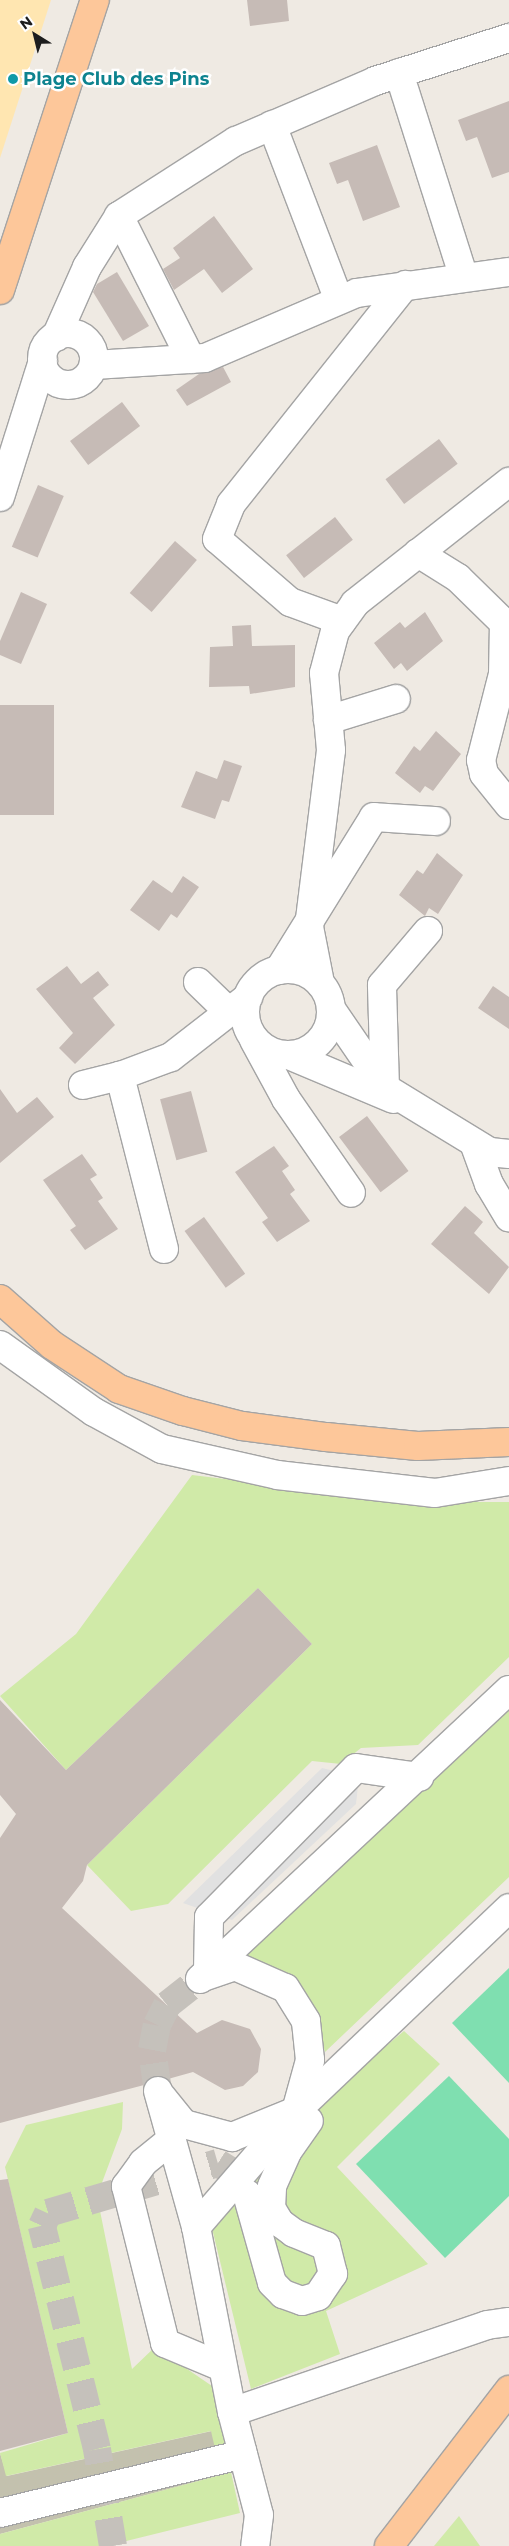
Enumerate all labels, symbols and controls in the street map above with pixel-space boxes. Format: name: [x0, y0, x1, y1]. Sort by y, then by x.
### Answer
north arrow: [10, 10, 60, 60]
text: N: [16, 12, 36, 33]
place label: Plage Club des Pins: [23, 68, 209, 90]
marker: Plage Club des Pins: [7, 73, 19, 85]

